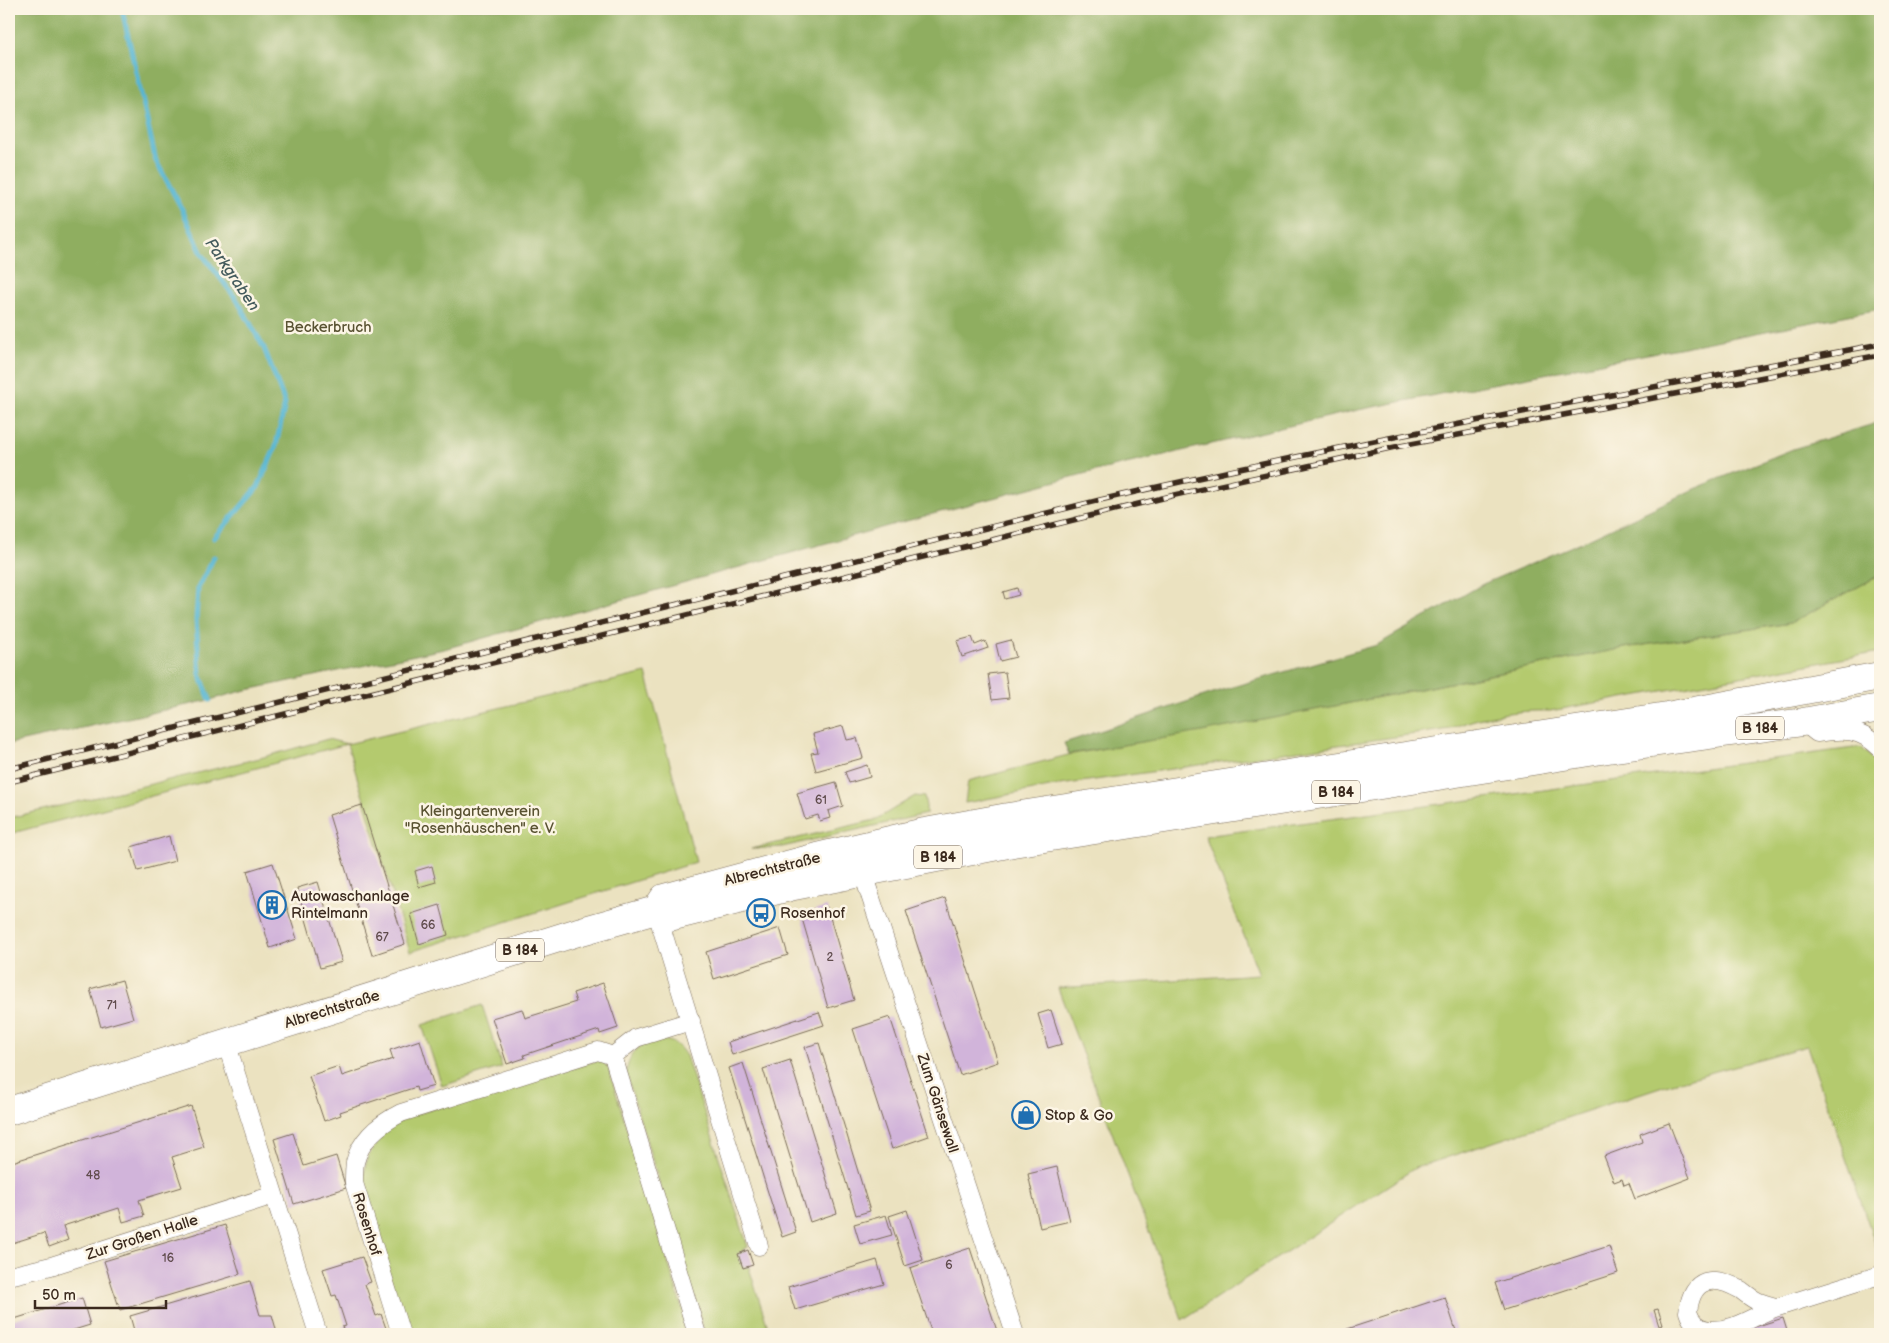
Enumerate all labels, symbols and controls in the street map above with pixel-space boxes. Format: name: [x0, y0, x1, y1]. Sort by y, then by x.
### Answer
water label: Parkgraben: [201, 235, 263, 315]
park label: Beckerbruch: [284, 318, 372, 337]
road number: B 184: [1736, 716, 1784, 740]
road number: B 184: [1312, 780, 1360, 804]
house number: 61: [815, 793, 827, 808]
park label: Kleingartenverein "Rosenhäuschen" e. V.: [405, 802, 555, 838]
road number: B 184: [914, 846, 962, 869]
street label: Albrechtstraße: [722, 848, 822, 891]
place label: Autowaschanlage Rintelmann: [291, 887, 409, 923]
building icon: Autowaschanlage Rintelmann: [257, 890, 287, 920]
bus stop icon: Rosenhof: [746, 898, 776, 928]
place label: Rosenhof: [780, 904, 846, 923]
house number: 66: [421, 918, 435, 933]
house number: 67: [375, 930, 389, 945]
road number: B 184: [496, 938, 544, 962]
house number: 2: [826, 950, 834, 965]
street label: Albrechtstraße: [282, 986, 382, 1033]
house number: 71: [107, 998, 117, 1013]
street label: Zum Gänsewall: [912, 1050, 963, 1155]
shop icon: Stop & Go: [1011, 1100, 1041, 1130]
place label: Stop & Go: [1045, 1106, 1113, 1125]
house number: 48: [86, 1168, 100, 1183]
street label: Rosenhof: [348, 1190, 385, 1259]
street label: Zur Großen Halle: [83, 1210, 200, 1265]
house number: 16: [162, 1251, 174, 1266]
house number: 6: [945, 1258, 953, 1273]
scale bar: [35, 1278, 166, 1310]
text: 50 m: [42, 1286, 76, 1305]

